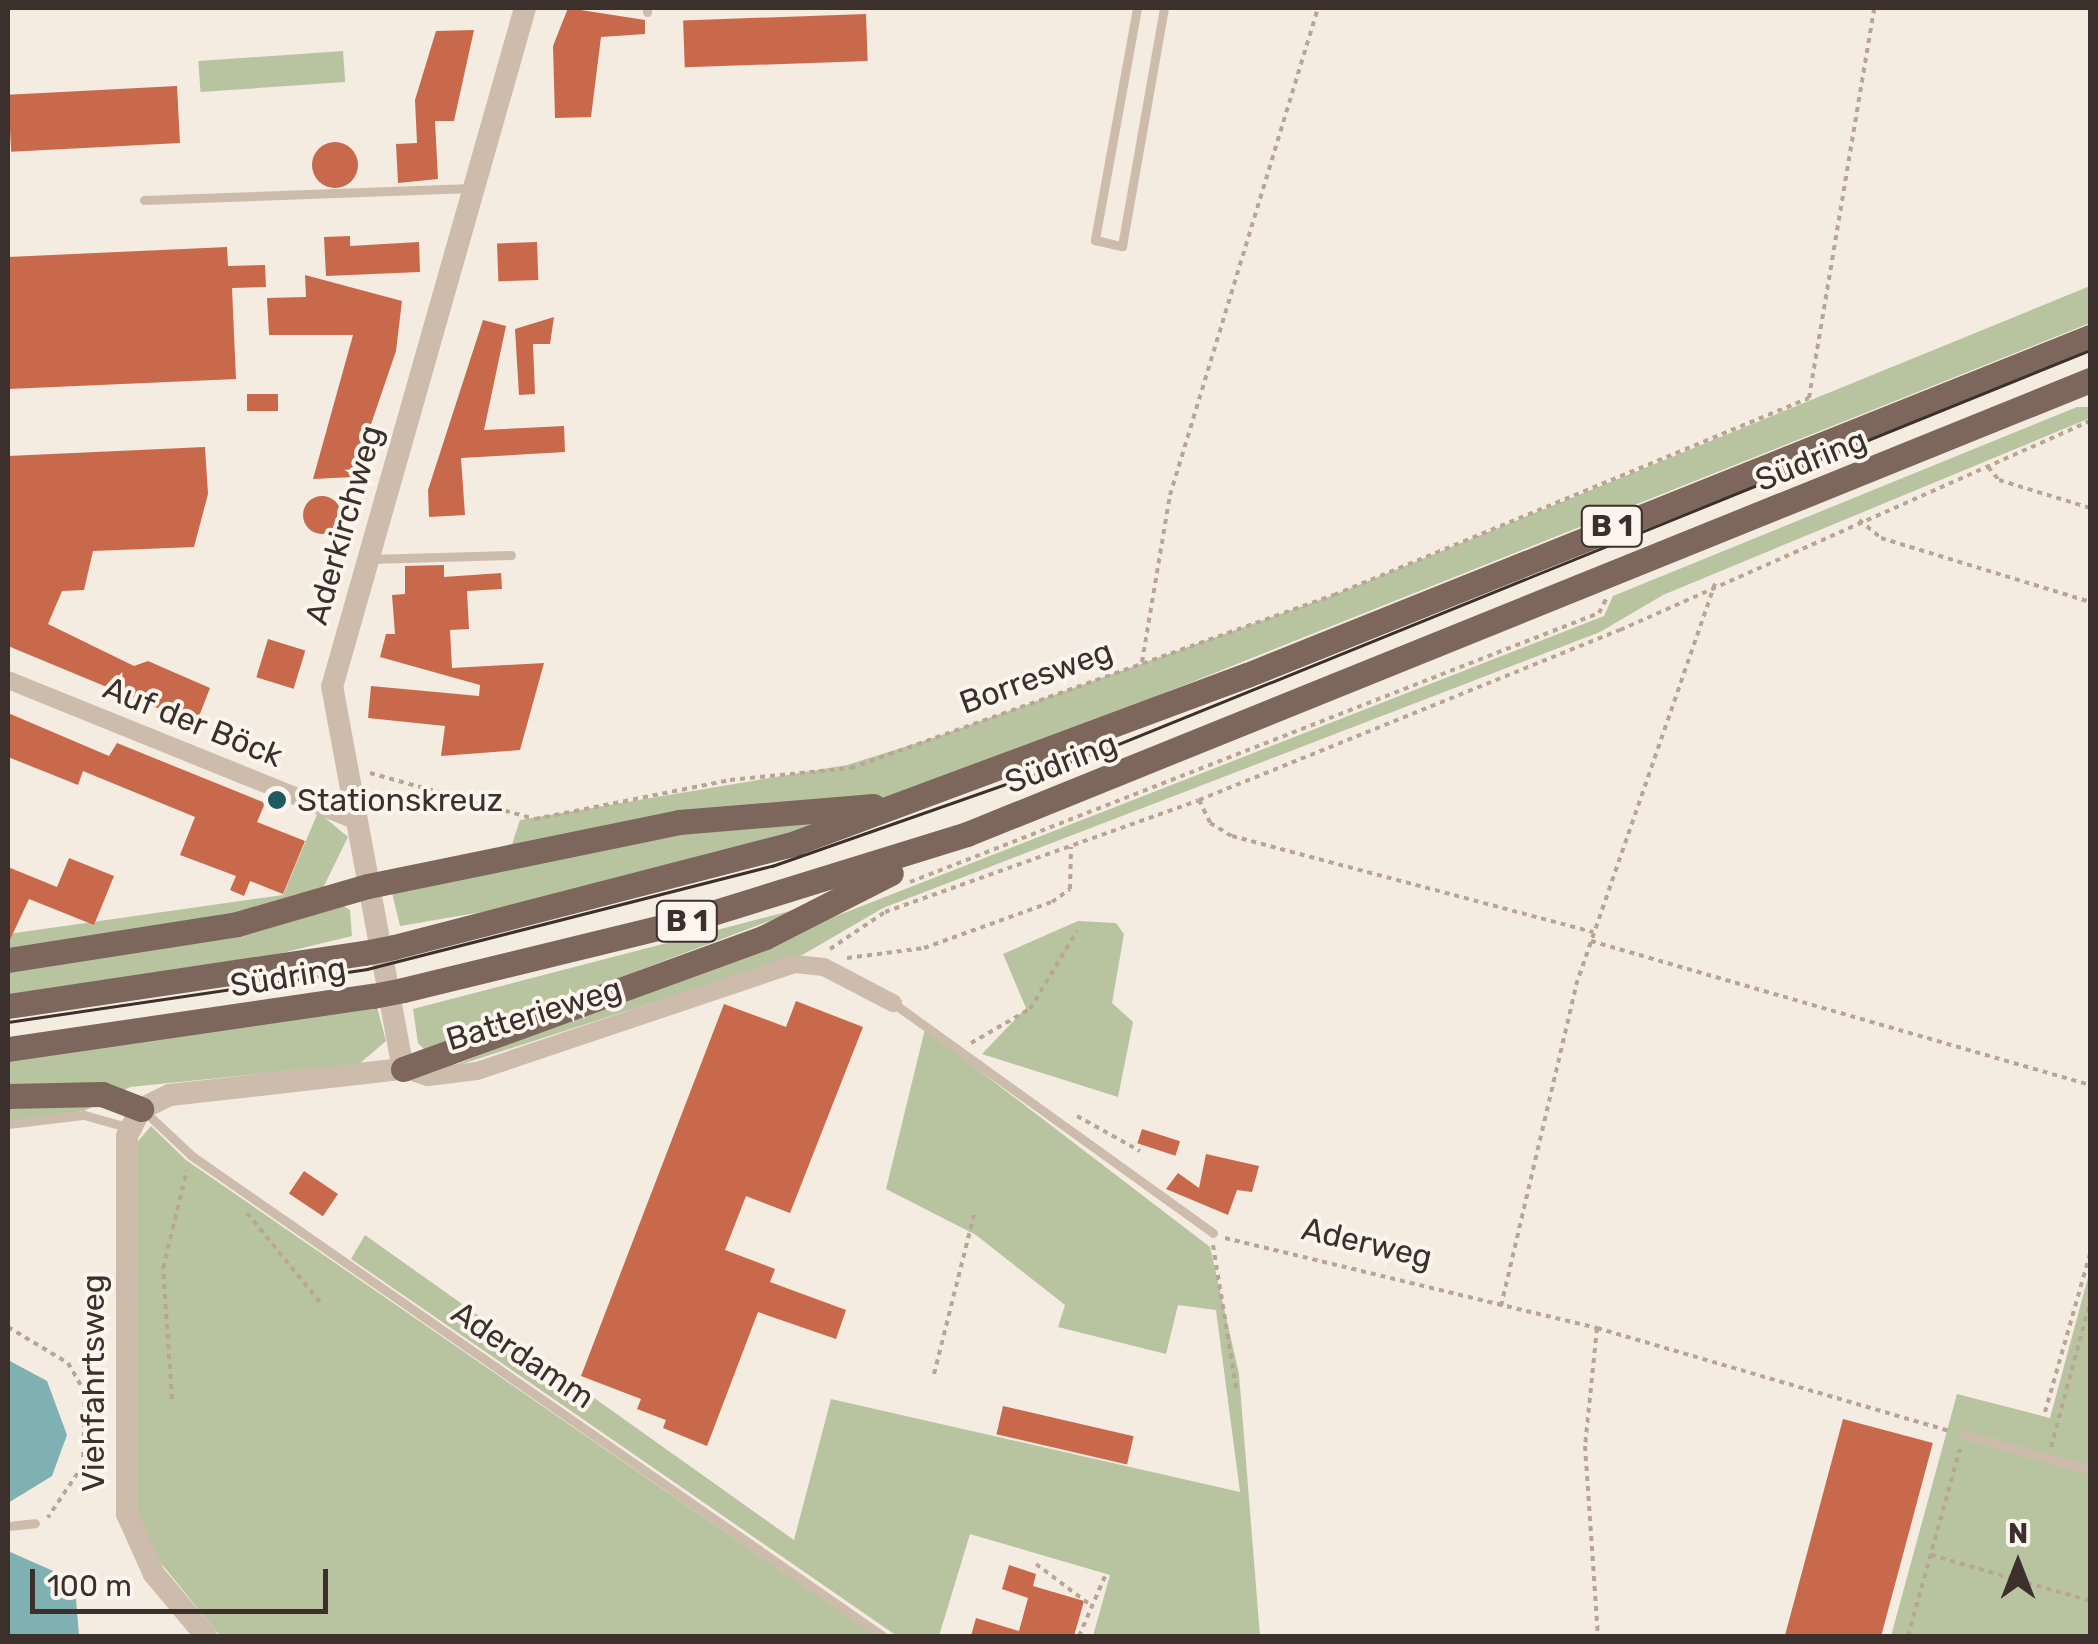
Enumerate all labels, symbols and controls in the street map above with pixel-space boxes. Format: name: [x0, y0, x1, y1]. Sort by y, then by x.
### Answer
street label: Südring: [1750, 420, 1872, 500]
street label: Aderkirchweg: [297, 421, 391, 629]
road number: B 1: [1580, 501, 1644, 551]
street label: Borresweg: [954, 632, 1118, 722]
street label: Auf der Böck: [97, 668, 289, 776]
street label: Südring: [1000, 724, 1122, 802]
place label: Stationskreuz: [297, 781, 503, 819]
marker: Stationskreuz: [266, 789, 288, 811]
road number: B 1: [654, 896, 720, 946]
street label: Südring: [227, 949, 349, 1005]
street label: Batterieweg: [442, 969, 626, 1059]
street label: Aderweg: [1298, 1209, 1436, 1277]
street label: Viehfahrtsweg: [74, 1274, 112, 1492]
street label: Aderdamm: [444, 1293, 602, 1417]
north arrow: [1968, 1514, 2068, 1614]
text: N: [2008, 1517, 2028, 1550]
scale bar: [35, 1549, 332, 1611]
text: 100 m: [47, 1568, 132, 1604]

